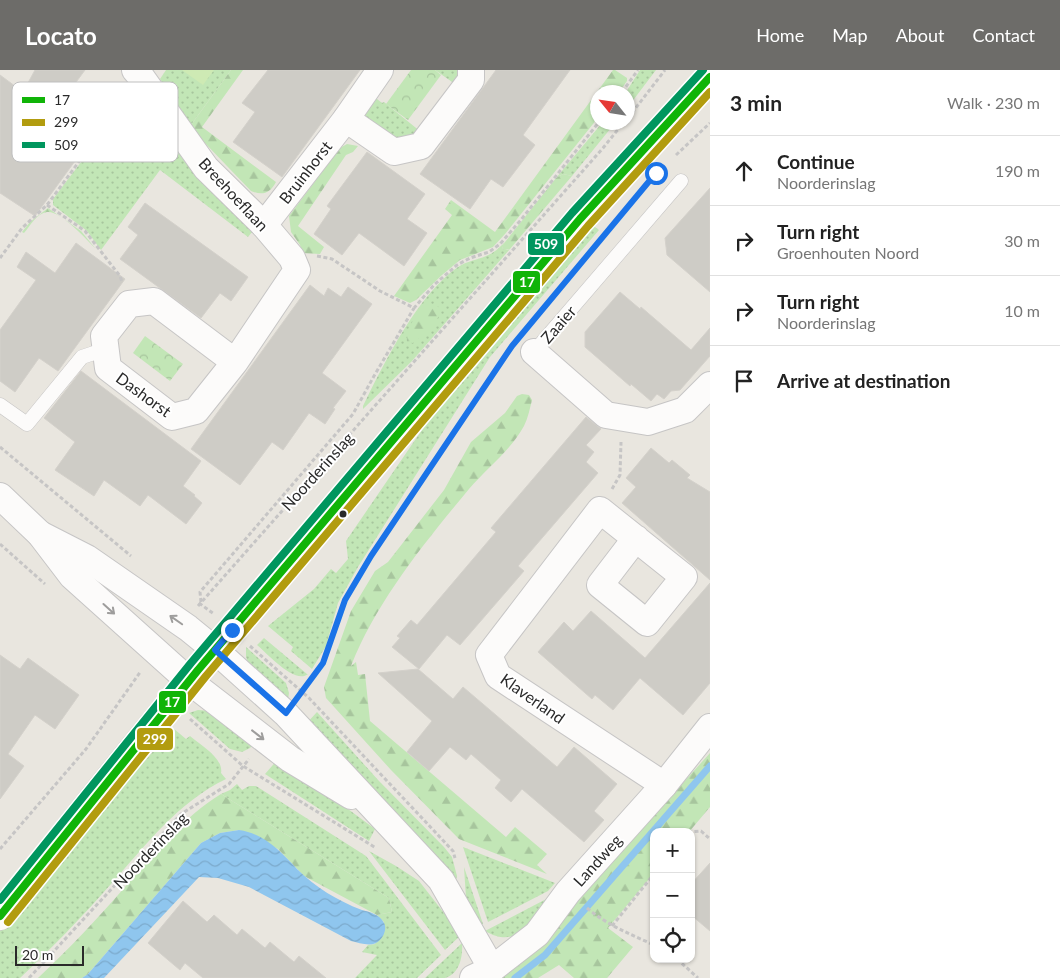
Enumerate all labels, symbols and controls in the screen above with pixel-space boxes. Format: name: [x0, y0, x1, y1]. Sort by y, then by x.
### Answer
text: Locato: [25, 21, 97, 50]
text: Home: [756, 24, 804, 46]
text: Map: [832, 24, 868, 46]
text: About: [896, 24, 945, 46]
text: Contact: [973, 24, 1035, 46]
legend: [12, 82, 178, 162]
north arrow: [590, 85, 635, 130]
text: 3 min: [730, 90, 782, 115]
text: 17: [54, 91, 70, 108]
text: Walk · 230 m: [947, 93, 1040, 112]
text: 299: [54, 113, 78, 130]
text: 509: [54, 136, 78, 153]
street label: Bruinhorst: [275, 137, 335, 207]
text: Continue: [777, 150, 855, 173]
street label: Breehoeflaan: [195, 153, 273, 235]
icon: ahead: [730, 157, 758, 185]
text: 190 m: [995, 161, 1040, 180]
route start: [645, 162, 668, 185]
text: Noorderinslag: [777, 173, 876, 192]
text: Turn right: [777, 220, 859, 243]
icon: right: [730, 227, 758, 255]
text: 30 m: [1004, 231, 1040, 250]
line badge: 509: [527, 232, 565, 256]
text: 509: [534, 235, 558, 252]
text: Groenhouten Noord: [777, 243, 919, 262]
line badge: 17: [512, 270, 541, 294]
text: 17: [519, 273, 535, 290]
text: Turn right: [777, 290, 859, 313]
icon: right: [730, 297, 758, 325]
street label: Zaaier: [537, 301, 580, 347]
text: 10 m: [1004, 301, 1040, 320]
text: Noorderinslag: [777, 313, 876, 332]
icon: arrive: [730, 367, 758, 395]
street label: Dashorst: [113, 368, 175, 420]
text: Arrive at destination: [777, 369, 950, 392]
street label: Noorderinslag: [277, 428, 357, 514]
unlabelled marker: [338, 509, 348, 519]
one-way arrow: [102, 603, 115, 615]
one-way arrow: [169, 615, 183, 625]
route end: [221, 619, 244, 642]
street label: Klaverland: [497, 669, 569, 727]
line badge: 17: [158, 690, 187, 714]
text: 17: [164, 693, 180, 710]
line badge: 299: [136, 727, 174, 751]
one-way arrow: [251, 729, 264, 740]
text: 299: [143, 730, 167, 747]
street label: Noorderinslag: [109, 808, 191, 892]
map controls: [650, 828, 695, 963]
button: +: [650, 828, 695, 873]
street label: Landweg: [569, 830, 625, 890]
button: −: [650, 873, 695, 918]
button: locate: [650, 918, 695, 963]
scale bar: [15, 943, 84, 966]
text: 20 m: [22, 946, 53, 963]

